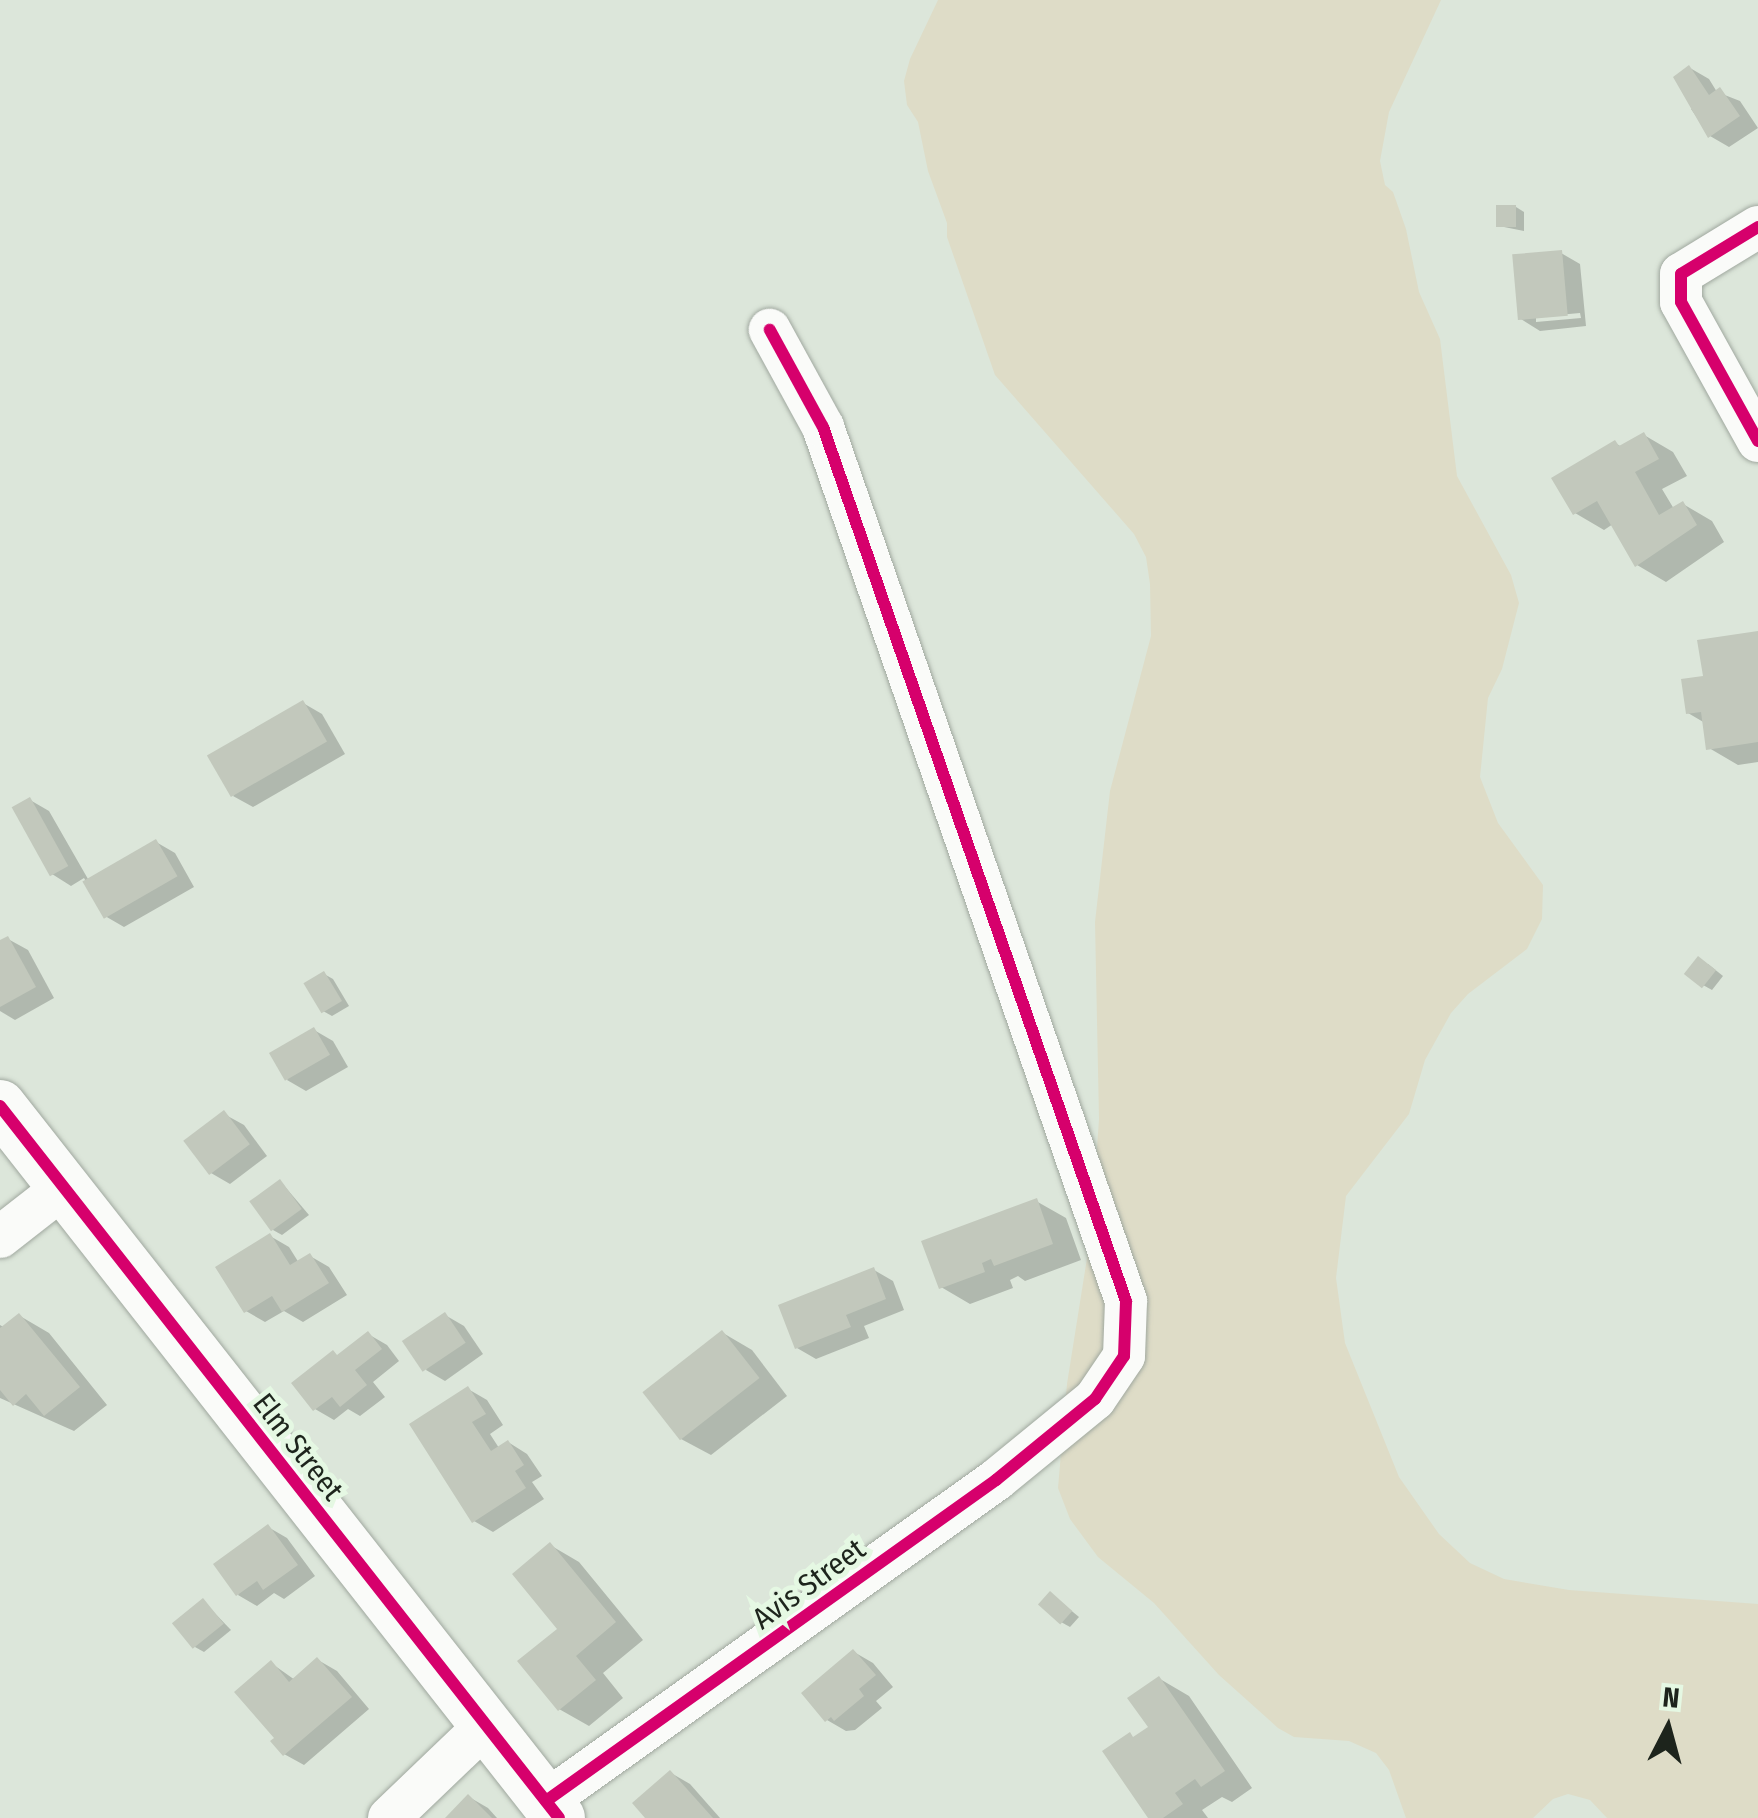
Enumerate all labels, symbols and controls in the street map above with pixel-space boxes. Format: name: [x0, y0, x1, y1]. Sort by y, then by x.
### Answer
street label: Elm Street: [245, 1386, 351, 1508]
street label: Avis Street: [746, 1531, 872, 1637]
north arrow: [1618, 1678, 1718, 1778]
text: N: [1661, 1680, 1681, 1715]

